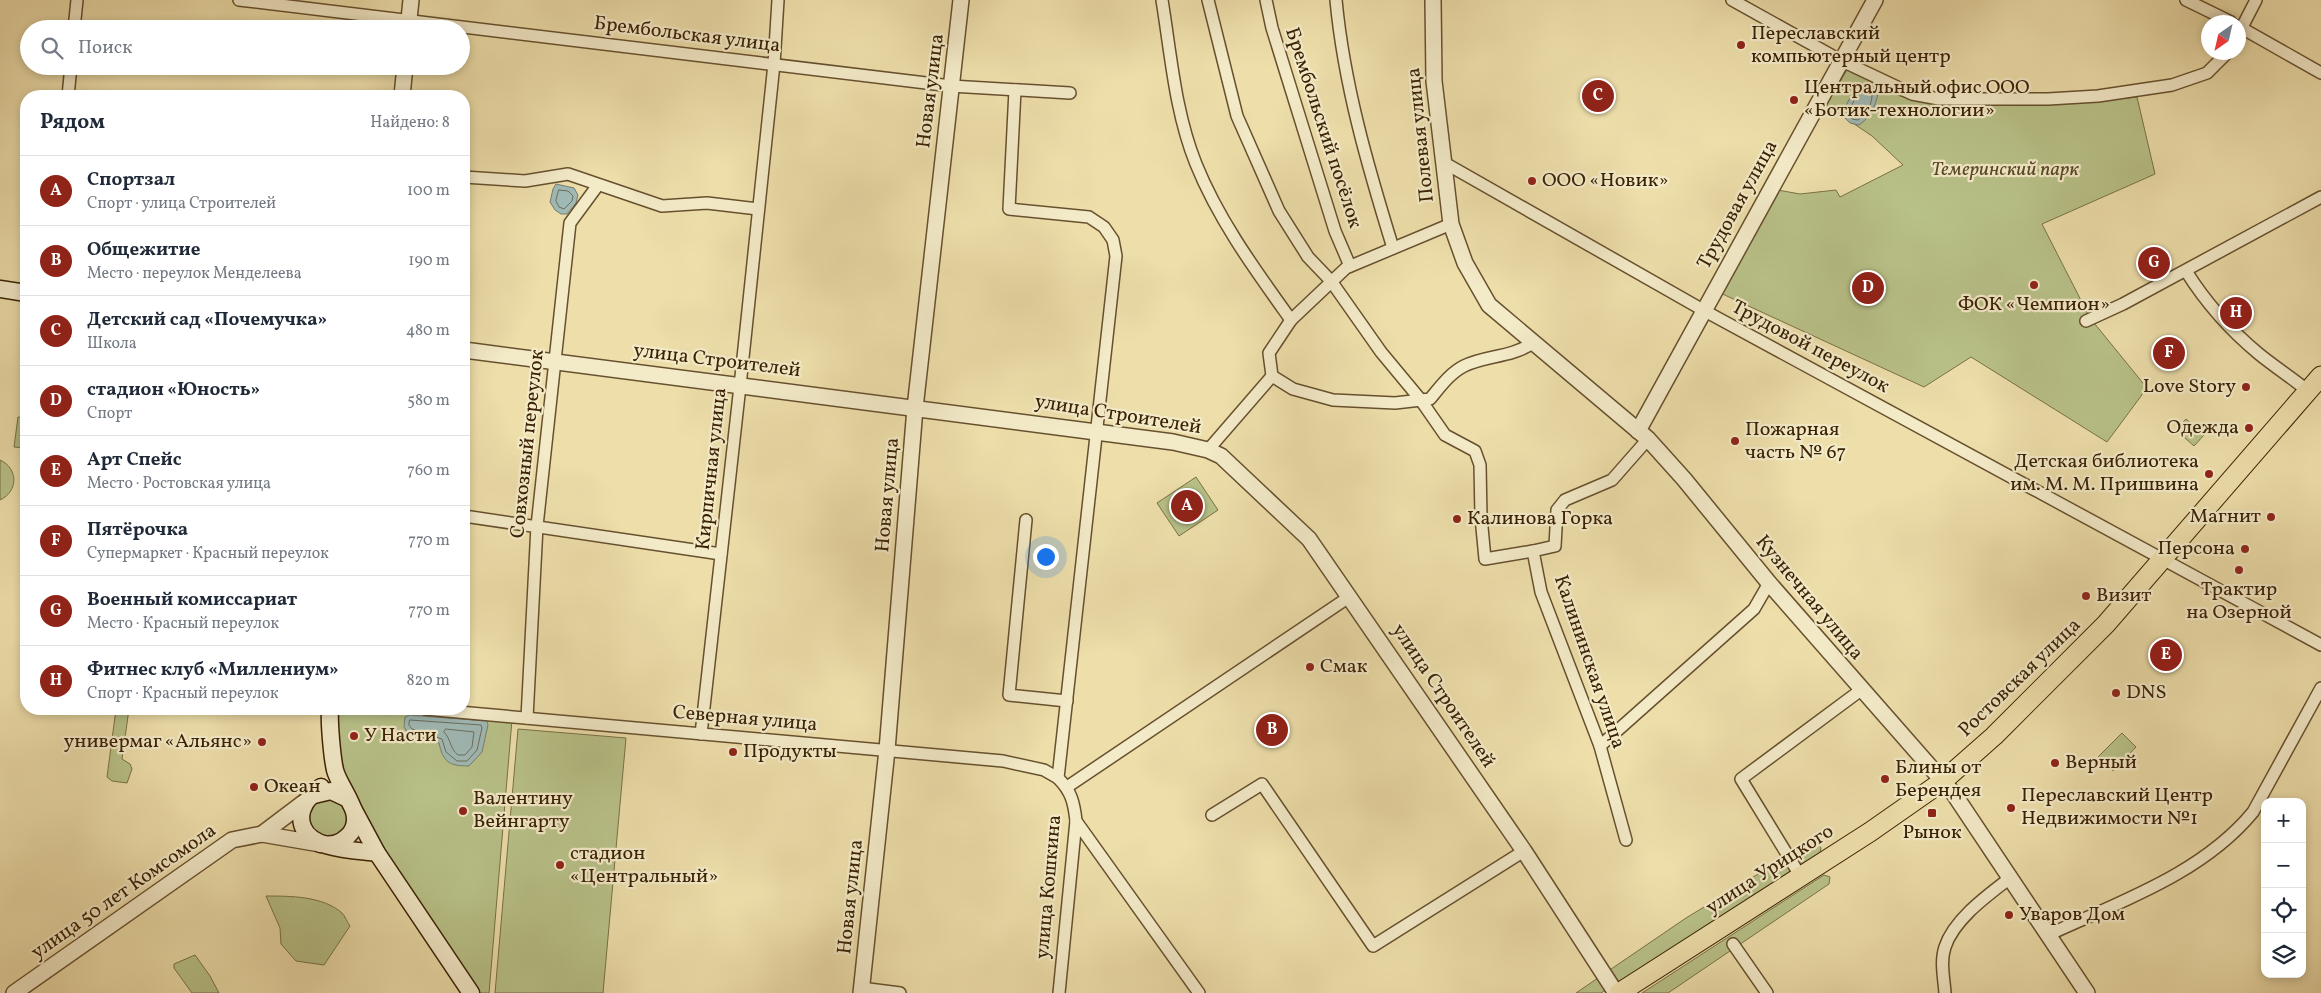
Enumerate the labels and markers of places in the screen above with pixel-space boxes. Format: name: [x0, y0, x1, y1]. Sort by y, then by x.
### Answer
place label: Переславский компьютерный центр: [1751, 20, 1951, 71]
marker: Переславский компьютерный центр: [1735, 39, 1747, 51]
place label: Центральный офис ООО «Ботик-технологии»: [1804, 74, 2030, 125]
pin: C: [1582, 77, 1614, 115]
marker: Центральный офис ООО «Ботик-технологии»: [1788, 94, 1800, 106]
place label: ООО «Новик»: [1542, 167, 1669, 195]
marker: ООО «Новик»: [1526, 175, 1538, 187]
pin: G: [2138, 244, 2170, 282]
pin: D: [1852, 269, 1884, 307]
marker: ФОК «Чемпион»: [2028, 279, 2040, 291]
place label: ФОК «Чемпион»: [1958, 291, 2110, 319]
pin: H: [2220, 294, 2252, 332]
pin: F: [2153, 334, 2185, 372]
place label: Love Story: [2143, 373, 2236, 401]
marker: Love Story: [2240, 381, 2252, 393]
place label: Одежда: [2166, 414, 2239, 442]
place label: Пожарная часть № 67: [1745, 416, 1846, 467]
marker: Одежда: [2243, 422, 2255, 434]
marker: Пожарная часть № 67: [1729, 435, 1741, 447]
place label: Детская библиотека им. М. М. Пришвина: [2010, 448, 2199, 499]
marker: Детская библиотека им. М. М. Пришвина: [2203, 468, 2215, 480]
pin: A: [1171, 487, 1203, 525]
place label: Магнит: [2189, 503, 2261, 531]
place label: Калинова Горка: [1467, 505, 1613, 533]
marker: Магнит: [2265, 511, 2277, 523]
marker: Калинова Горка: [1451, 513, 1463, 525]
place label: Персона: [2158, 535, 2235, 563]
marker: Персона: [2239, 543, 2251, 555]
marker: Трактир на Озерной: [2233, 564, 2245, 576]
place label: Трактир на Озерной: [2186, 576, 2292, 627]
place label: Визит: [2096, 582, 2151, 610]
marker: Визит: [2080, 590, 2092, 602]
pin: E: [2150, 636, 2182, 674]
place label: Смак: [1320, 653, 1368, 681]
marker: Смак: [1304, 661, 1316, 673]
place label: DNS: [2126, 679, 2166, 707]
marker: DNS: [2110, 687, 2122, 699]
pin: B: [1256, 711, 1288, 749]
place label: У Насти: [364, 722, 437, 750]
place label: универмаг «Альянс»: [63, 728, 252, 756]
marker: У Насти: [348, 730, 360, 742]
marker: универмаг «Альянс»: [256, 736, 268, 748]
place label: Продукты: [743, 738, 837, 766]
marker: Продукты: [727, 746, 739, 758]
place label: Верный: [2065, 749, 2137, 777]
place label: Блины от Берендея: [1895, 754, 1981, 805]
marker: Верный: [2049, 757, 2061, 769]
place label: Океан: [264, 773, 321, 801]
marker: Блины от Берендея: [1879, 773, 1891, 785]
marker: Океан: [248, 781, 260, 793]
place label: Переславский Центр Недвижимости №1: [2021, 782, 2213, 833]
place label: Валентину Вейнгарту: [473, 785, 573, 836]
marker: Переславский Центр Недвижимости №1: [2005, 802, 2017, 814]
marker: Валентину Вейнгарту: [457, 805, 469, 817]
marker: Рынок: [1926, 807, 1938, 819]
place label: Рынок: [1902, 819, 1962, 847]
place label: стадион «Центральный»: [570, 840, 718, 891]
marker: стадион «Центральный»: [554, 859, 566, 871]
place label: Уваров Дом: [2019, 901, 2125, 929]
marker: Уваров Дом: [2003, 909, 2015, 921]

